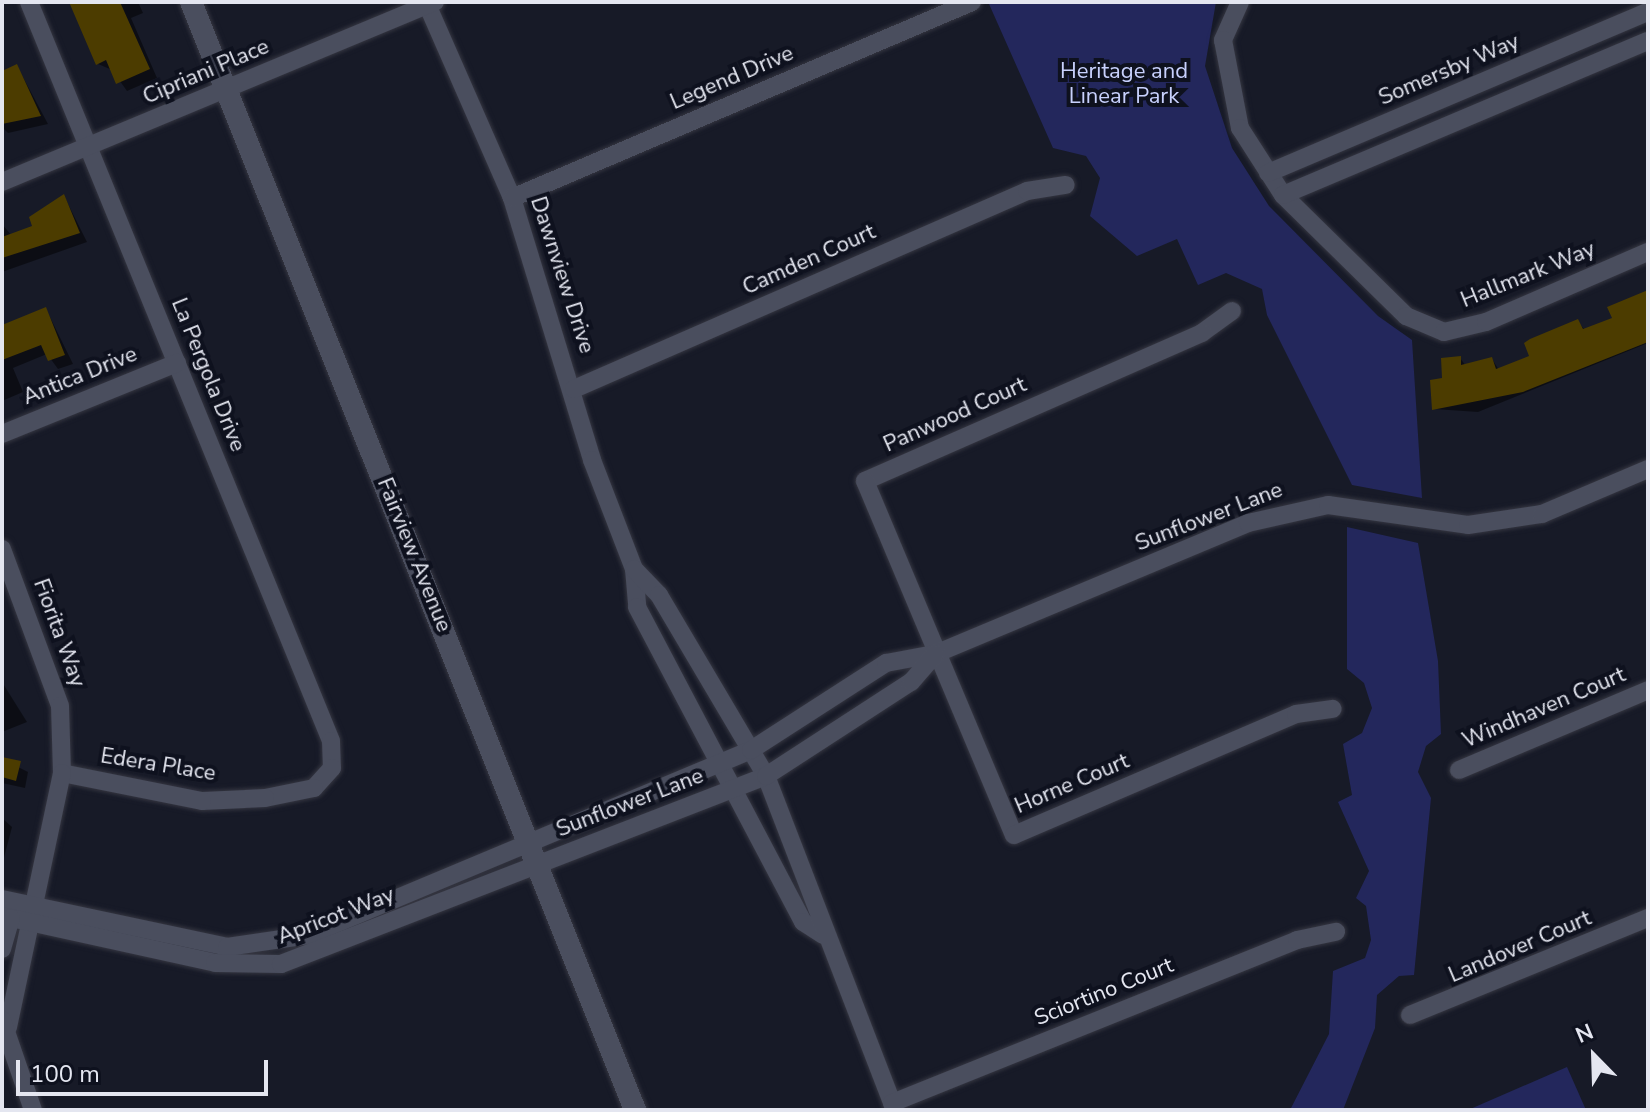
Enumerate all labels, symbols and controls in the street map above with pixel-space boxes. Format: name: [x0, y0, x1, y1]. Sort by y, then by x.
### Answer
street label: Somersby Way: [1375, 29, 1523, 111]
street label: Cipriani Place: [139, 34, 273, 110]
street label: Legend Drive: [666, 40, 798, 116]
park label: Heritage and Linear Park: [1060, 58, 1188, 110]
street label: Dawnview Drive: [524, 193, 600, 357]
street label: Camden Court: [739, 219, 879, 301]
street label: Hallmark Way: [1457, 236, 1599, 314]
street label: La Pergola Drive: [165, 294, 251, 456]
street label: Antica Drive: [19, 341, 141, 411]
street label: Panwood Court: [880, 372, 1030, 458]
street label: Fairview Avenue: [371, 474, 457, 636]
street label: Sunflower Lane: [1132, 477, 1286, 557]
street label: Fiorita Way: [27, 575, 91, 691]
street label: Windhaven Court: [1459, 662, 1629, 754]
street label: Edera Place: [99, 743, 217, 787]
street label: Horne Court: [1011, 748, 1133, 820]
street label: Sunflower Lane: [553, 763, 707, 843]
street label: Apricot Way: [274, 882, 398, 950]
street label: Landover Court: [1445, 905, 1595, 989]
street label: Sciortino Court: [1031, 952, 1177, 1032]
north arrow: [1554, 1016, 1634, 1096]
text: N: [1571, 1017, 1598, 1051]
scale bar: [20, 1044, 272, 1094]
text: 100 m: [30, 1058, 100, 1090]

